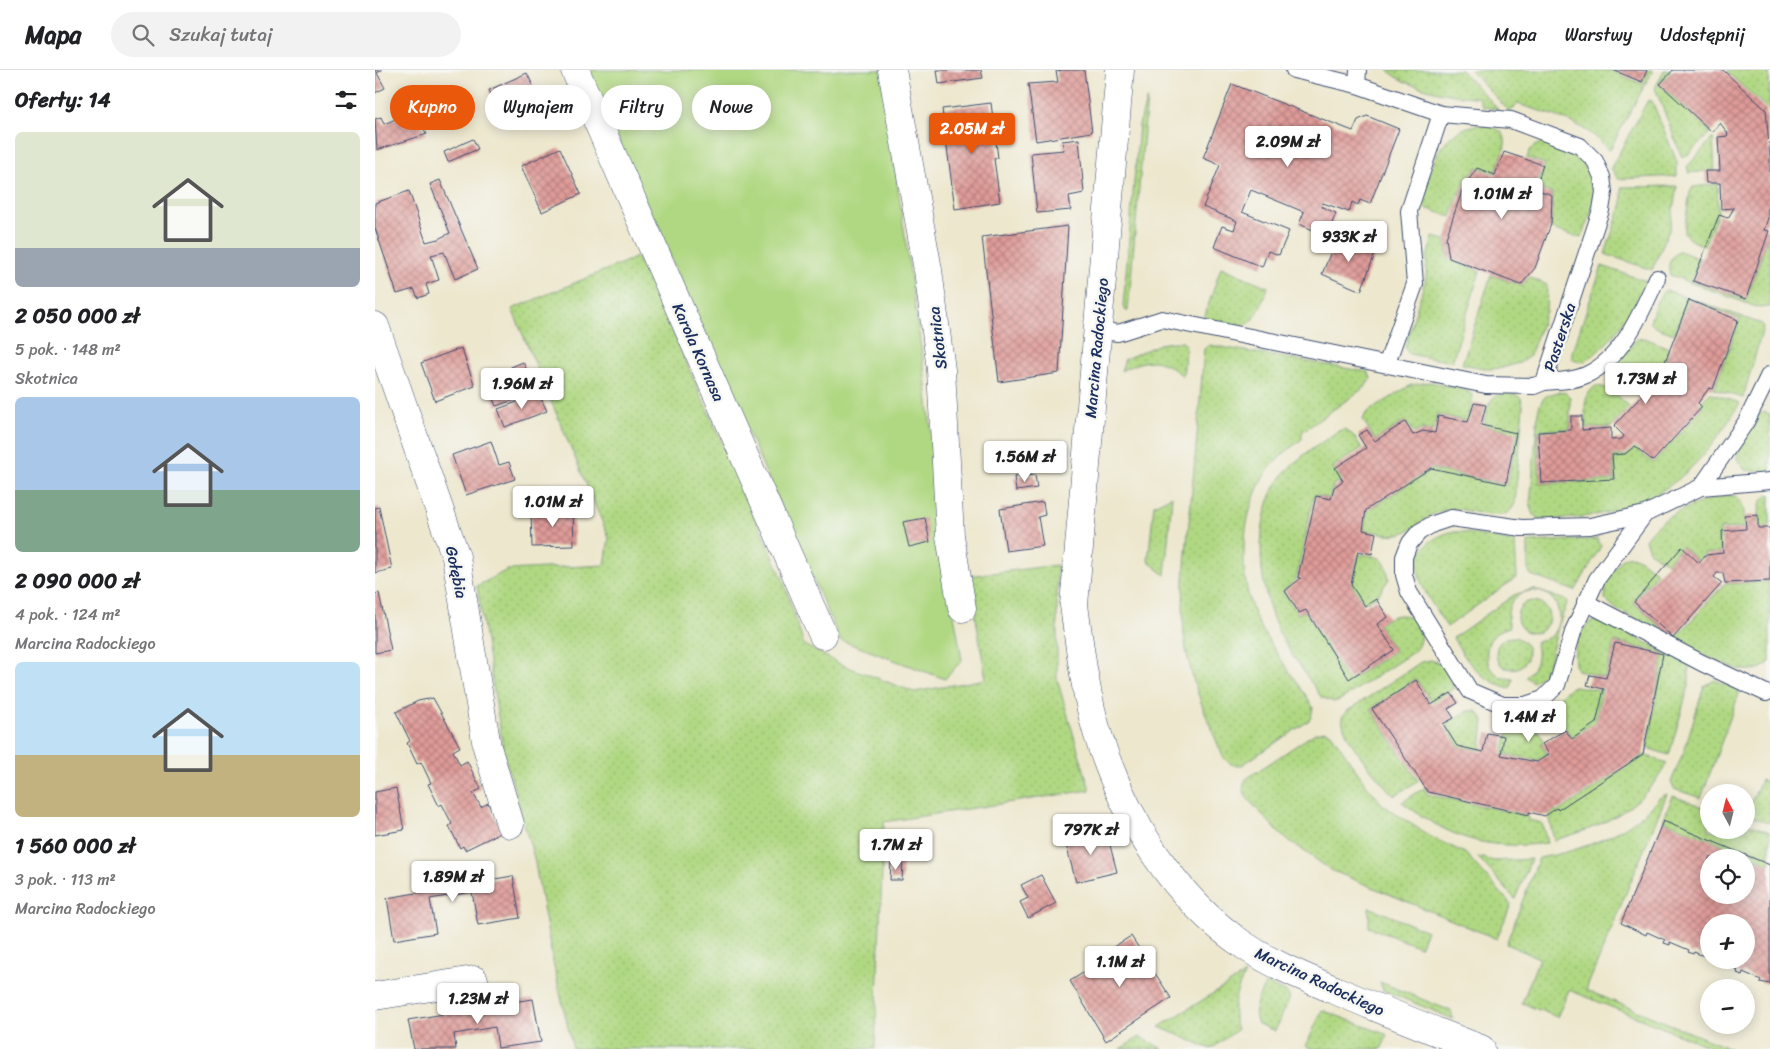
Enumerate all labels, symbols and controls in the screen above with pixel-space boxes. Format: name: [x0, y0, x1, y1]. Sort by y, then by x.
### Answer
search box: [111, 12, 461, 57]
text: Mapa: [25, 14, 81, 56]
text: Szukaj tutaj: [169, 18, 273, 51]
text: Mapa: [1494, 19, 1537, 51]
text: Warstwy: [1565, 19, 1632, 51]
text: Udostępnij: [1660, 19, 1745, 51]
icon: search: [129, 21, 157, 49]
text: Oferty: 14: [15, 81, 111, 119]
chip: Kupno: [390, 85, 475, 130]
chip: Wynajem: [485, 85, 591, 130]
chip: Filtry: [601, 85, 682, 130]
chip: Nowe: [692, 85, 771, 130]
icon: filters: [332, 86, 360, 114]
pin: 2.05M zł: [920, 112, 1024, 155]
text: 2.05M zł: [940, 114, 1004, 143]
pin: 2.09M zł: [1236, 126, 1340, 168]
text: 2.09M zł: [1256, 127, 1320, 156]
icon: home: [143, 165, 233, 255]
pin: 1.01M zł: [1450, 178, 1554, 220]
text: 1.01M zł: [1473, 179, 1531, 208]
pin: 933K zł: [1303, 220, 1395, 263]
text: 933K zł: [1322, 222, 1376, 251]
street label: Marcina Radockiego: [1076, 277, 1117, 419]
text: 2 050 000 zł: [15, 297, 140, 335]
street label: Karola Kornasa: [664, 298, 733, 406]
street label: Pasterska: [1535, 299, 1584, 375]
street label: Skotnica: [919, 305, 956, 371]
text: 5 pok. · 148 m²: [15, 335, 121, 364]
pin: 1.73M zł: [1594, 362, 1698, 405]
text: Skotnica: [15, 364, 78, 393]
text: 1.73M zł: [1616, 364, 1676, 393]
pin: 1.96M zł: [470, 368, 574, 410]
text: 1.96M zł: [492, 369, 552, 398]
icon: home: [143, 430, 233, 520]
pin: 1.56M zł: [973, 440, 1077, 483]
text: 1.56M zł: [995, 442, 1055, 471]
pin: 1.01M zł: [501, 486, 605, 528]
text: 1.01M zł: [524, 487, 582, 516]
street label: Gołębia: [437, 543, 476, 601]
text: 2 090 000 zł: [15, 562, 140, 600]
text: 4 pok. · 124 m²: [15, 600, 121, 629]
text: Marcina Radockiego: [15, 629, 156, 658]
icon: home: [143, 695, 233, 785]
pin: 1.4M zł: [1483, 700, 1575, 743]
text: 1.4M zł: [1503, 702, 1555, 731]
north arrow: [1700, 784, 1755, 839]
map controls: [1700, 784, 1755, 1034]
pin: 797K zł: [1045, 814, 1137, 856]
text: 797K zł: [1064, 815, 1118, 844]
text: 1 560 000 zł: [15, 827, 135, 865]
pin: 1.7M zł: [850, 828, 942, 871]
text: 1.7M zł: [871, 830, 921, 859]
button: locate: [1700, 849, 1755, 904]
pin: 1.89M zł: [401, 860, 505, 903]
text: 1.89M zł: [422, 862, 484, 891]
text: 3 pok. · 113 m²: [15, 865, 116, 894]
text: Marcina Radockiego: [15, 894, 156, 923]
button: +: [1700, 914, 1755, 969]
street label: Marcina Radockiego: [1250, 939, 1390, 1024]
pin: 1.1M zł: [1074, 946, 1166, 988]
text: 1.1M zł: [1096, 947, 1144, 976]
button: −: [1700, 979, 1755, 1034]
pin: 1.23M zł: [426, 982, 530, 1025]
text: 1.23M zł: [448, 984, 508, 1013]

